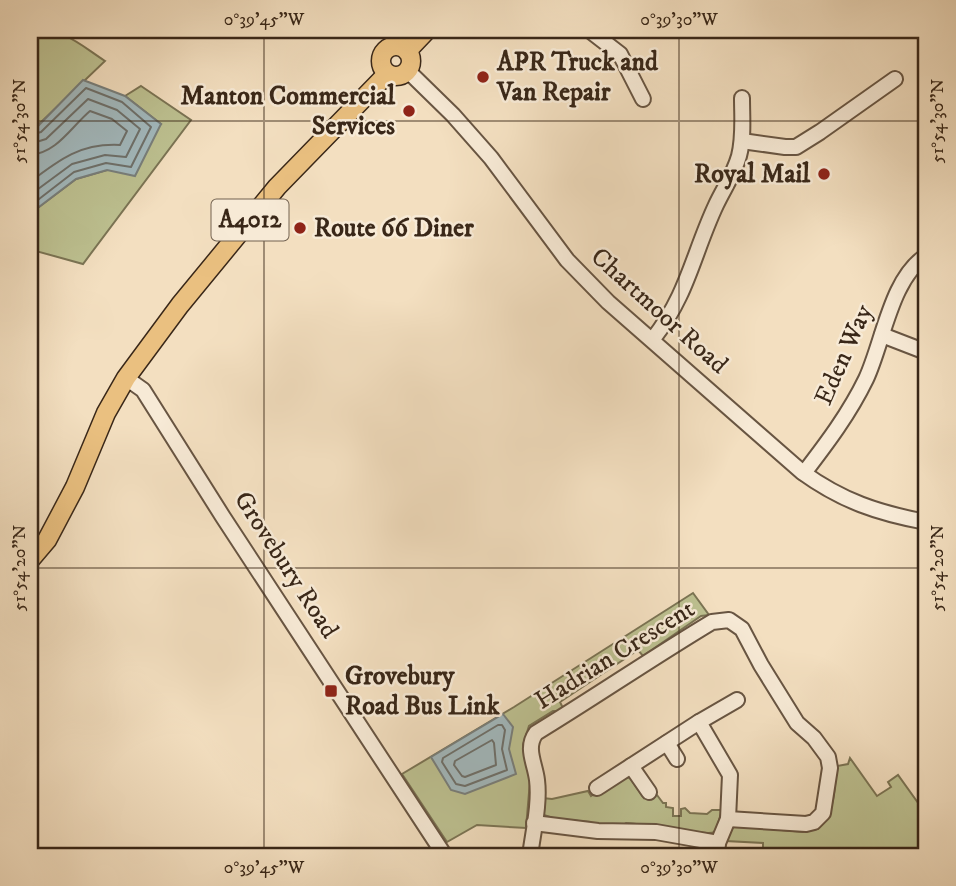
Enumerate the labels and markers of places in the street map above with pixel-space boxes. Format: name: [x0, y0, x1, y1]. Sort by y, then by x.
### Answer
place label: APR Truck and Van Repair: [496, 46, 659, 109]
marker: APR Truck and Van Repair: [475, 69, 491, 85]
place label: Manton Commercial Services: [181, 80, 396, 143]
marker: Manton Commercial Services: [401, 103, 417, 119]
place label: Royal Mail: [694, 158, 811, 191]
marker: Royal Mail: [816, 166, 832, 182]
place label: Route 66 Diner: [314, 212, 474, 245]
marker: Route 66 Diner: [292, 220, 308, 236]
place label: Grovebury Road Bus Link: [345, 660, 501, 723]
marker: Grovebury Road Bus Link: [323, 683, 339, 699]

